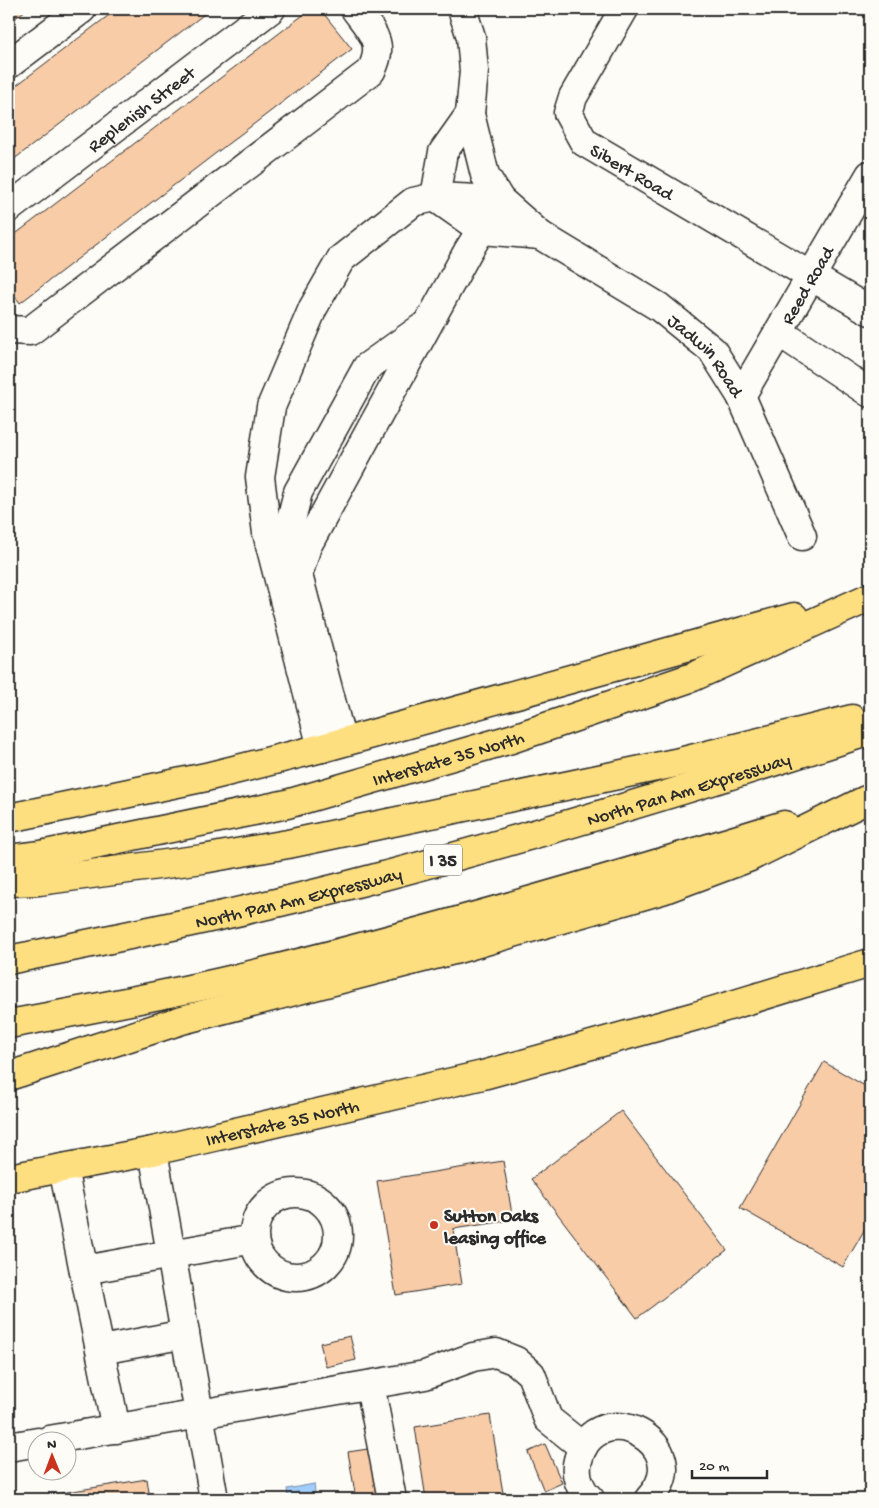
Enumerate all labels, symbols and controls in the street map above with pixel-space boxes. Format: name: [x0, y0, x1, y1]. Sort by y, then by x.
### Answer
street label: Replenish Street: [84, 62, 203, 159]
street label: Sibert Road: [585, 140, 678, 208]
street label: Reed Road: [777, 241, 842, 330]
street label: Jadwin Road: [661, 310, 748, 404]
street label: Interstate 35 North: [370, 727, 528, 794]
street label: North Pan Am Expressway: [585, 749, 794, 833]
road number: I 35: [424, 844, 462, 876]
street label: North Pan Am Expressway: [193, 863, 405, 936]
street label: Interstate 35 North: [204, 1096, 362, 1153]
place label: Sutton Oaks leasing office: [443, 1206, 547, 1251]
marker: Sutton Oaks leasing office: [428, 1219, 440, 1231]
north arrow: [28, 1430, 78, 1480]
text: N: [47, 1437, 57, 1454]
scale bar: [692, 1448, 766, 1480]
text: 20 m: [699, 1458, 729, 1476]

